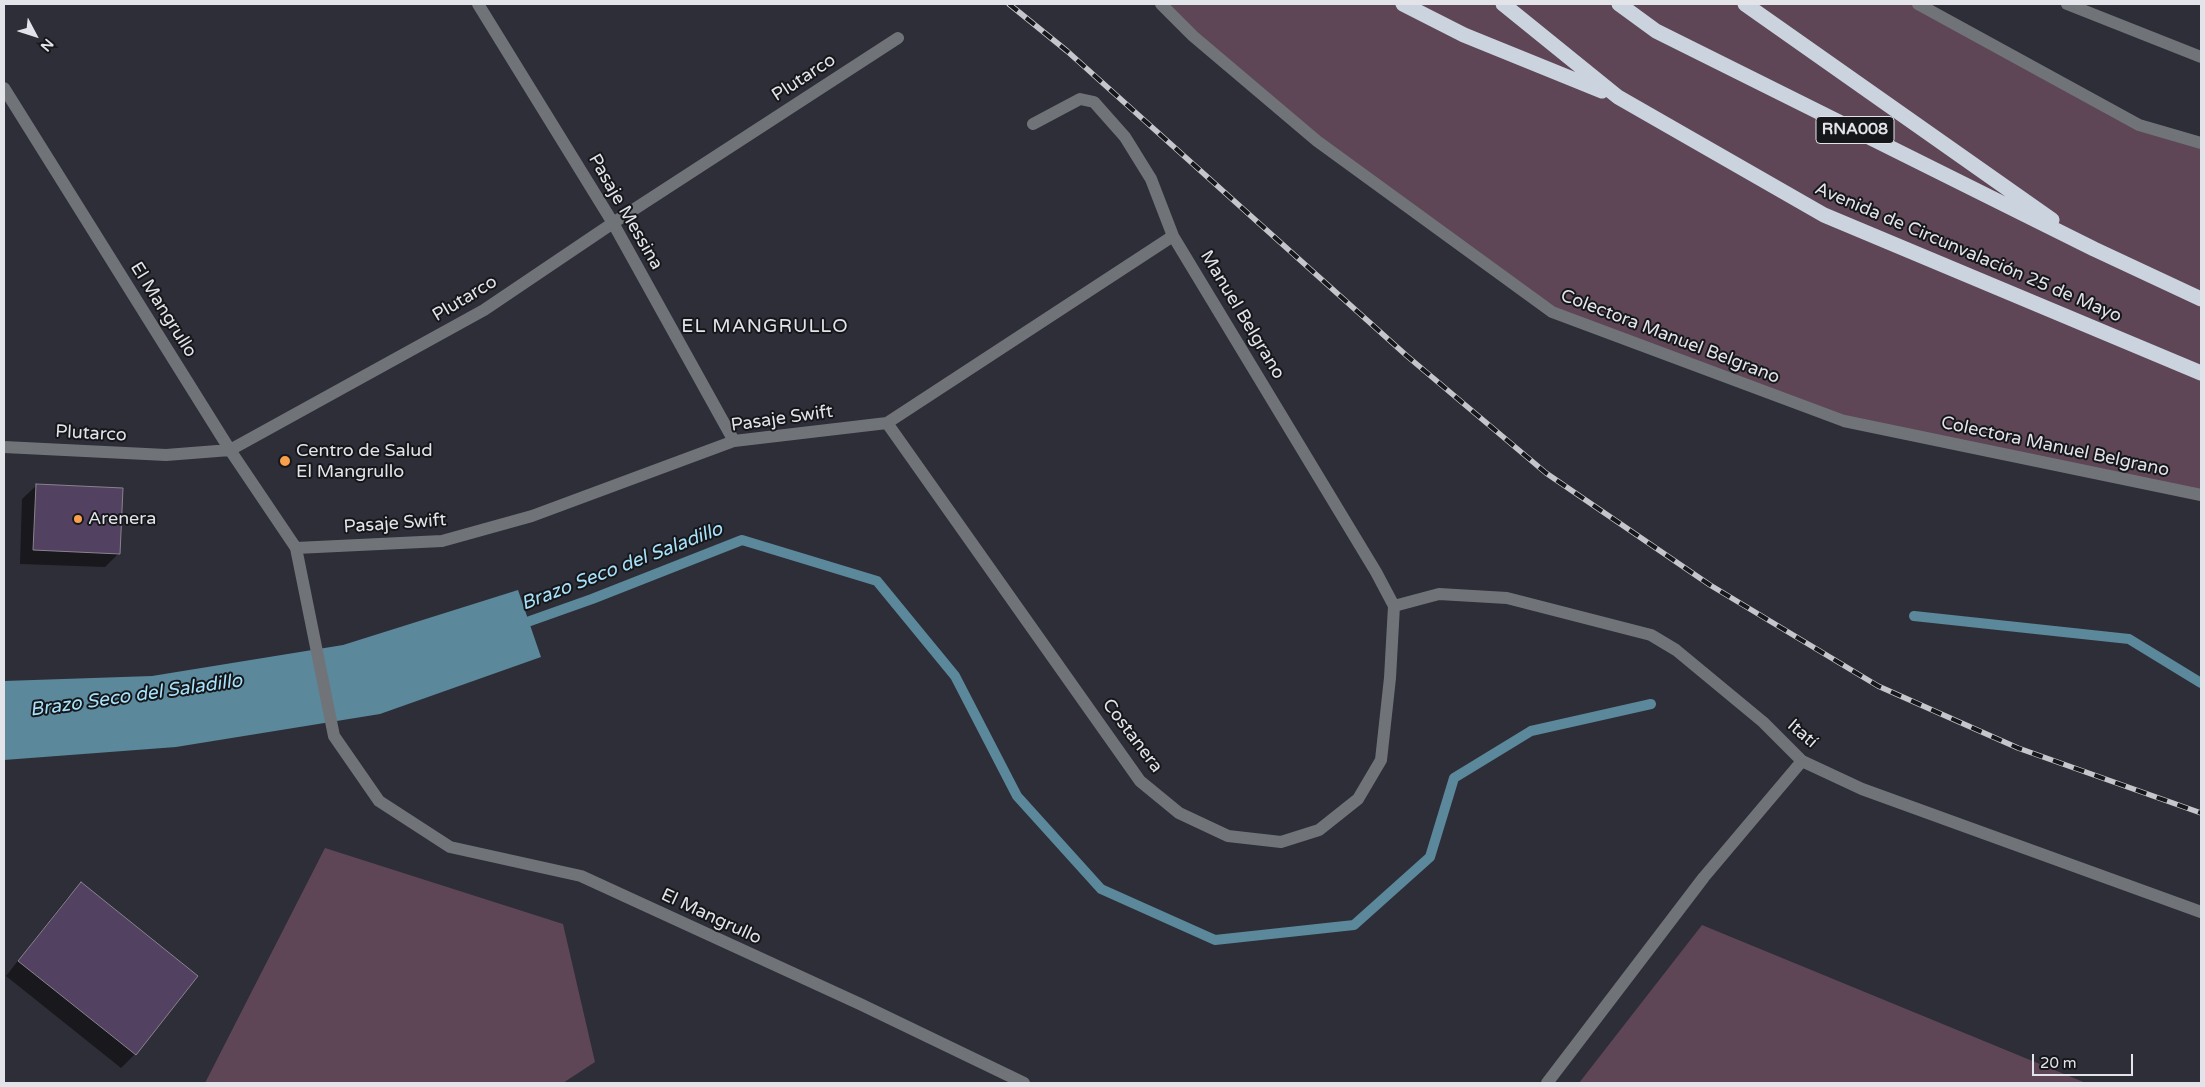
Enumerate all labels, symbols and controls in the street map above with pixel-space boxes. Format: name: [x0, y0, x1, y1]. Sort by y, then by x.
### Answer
north arrow: [10, 10, 60, 60]
text: N: [37, 35, 57, 55]
street label: Plutarco: [768, 49, 840, 107]
road number: RNA008: [1816, 116, 1894, 144]
street label: Pasaje Messina: [583, 150, 667, 274]
street label: Avenida de Circunvalación 25 de Mayo: [1811, 178, 2125, 328]
street label: Manuel Belgrano: [1195, 247, 1289, 383]
street label: El Mangrullo: [125, 258, 201, 362]
street label: Plutarco: [429, 271, 501, 327]
street label: Colectora Manuel Belgrano: [1557, 285, 1783, 389]
district label: EL MANGRULLO: [680, 316, 850, 338]
street label: Pasaje Swift: [730, 401, 834, 437]
street label: Colectora Manuel Belgrano: [1939, 412, 2171, 482]
street label: Plutarco: [55, 421, 127, 447]
place label: Centro de Salud El Mangrullo: [296, 440, 433, 482]
marker: Centro de Salud El Mangrullo: [278, 454, 292, 468]
place label: Arenera: [88, 508, 156, 530]
street label: Pasaje Swift: [343, 510, 447, 538]
marker: Arenera: [72, 513, 84, 525]
water label: Brazo Seco del Saladillo: [518, 518, 726, 616]
water label: Brazo Seco del Saladillo: [29, 670, 243, 722]
street label: Costanera: [1097, 695, 1167, 777]
street label: Itatí: [1782, 715, 1822, 753]
street label: El Mangrullo: [657, 884, 765, 950]
scale bar: [2035, 1044, 2136, 1076]
text: 20 m: [2040, 1054, 2077, 1072]

